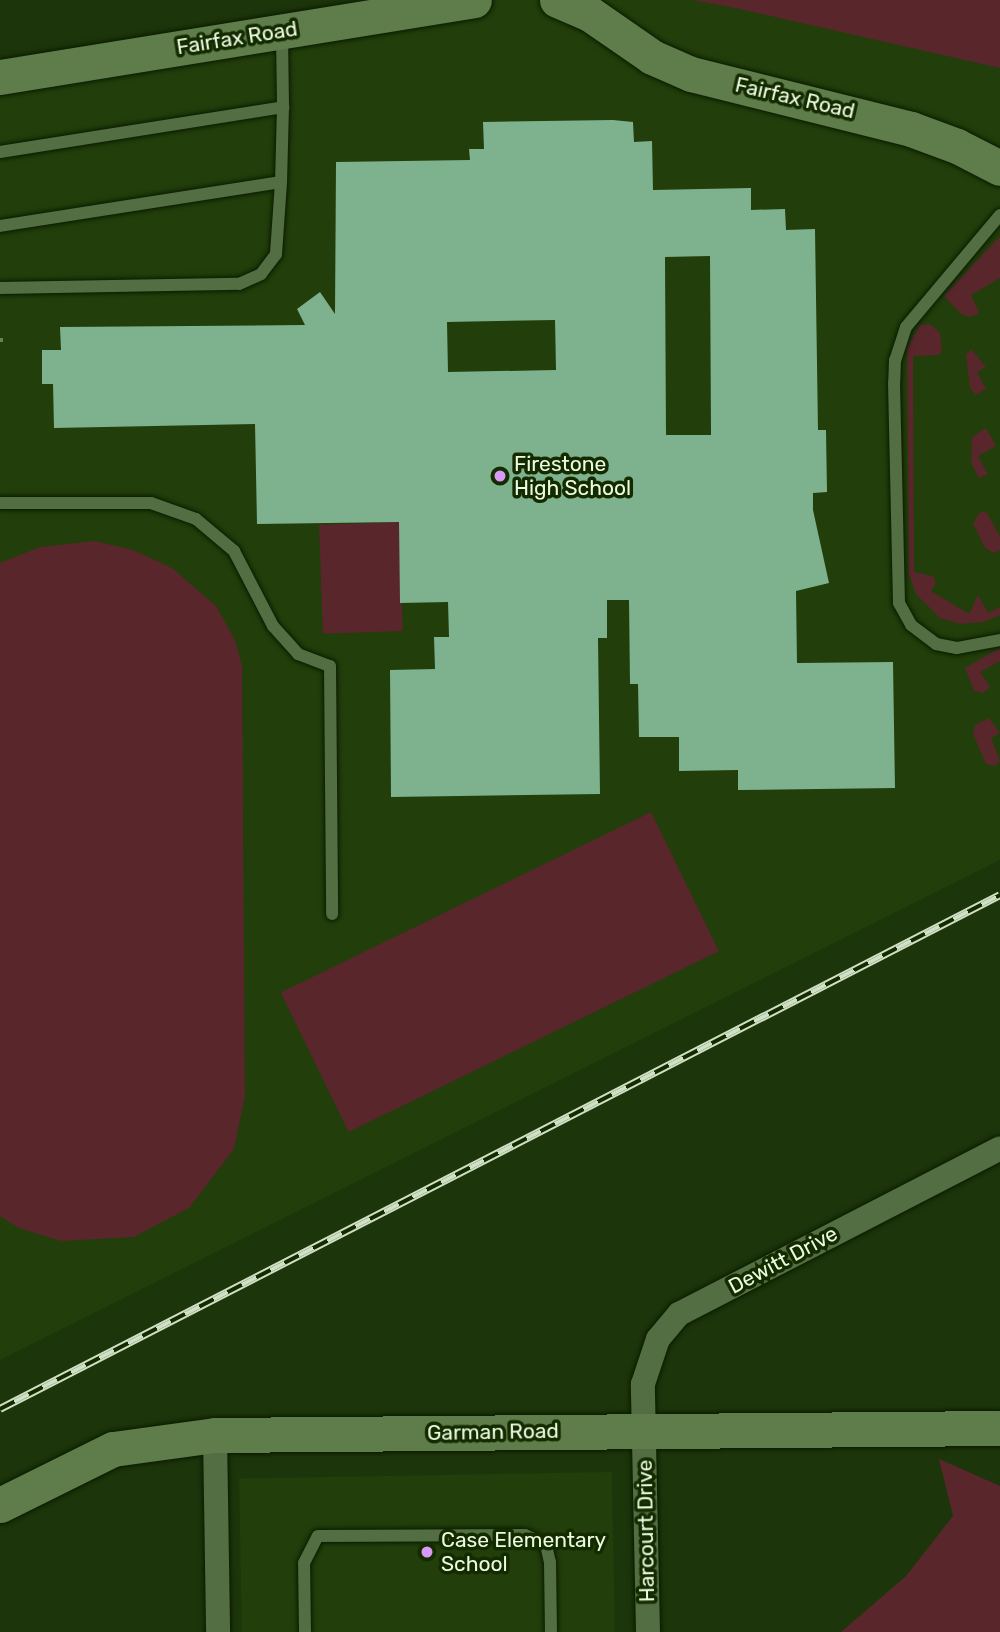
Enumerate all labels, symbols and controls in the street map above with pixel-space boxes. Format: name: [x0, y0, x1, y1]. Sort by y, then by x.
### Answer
street label: Fairfax Road: [175, 16, 299, 60]
street label: Fairfax Road: [733, 72, 857, 124]
place label: Firestone High School: [514, 451, 631, 501]
marker: Firestone High School: [492, 468, 508, 484]
street label: Dewitt Drive: [724, 1221, 842, 1299]
street label: Garman Road: [427, 1418, 559, 1446]
street label: Harcourt Drive: [632, 1460, 660, 1602]
place label: Case Elementary School: [441, 1527, 606, 1577]
marker: Case Elementary School: [419, 1544, 435, 1560]

